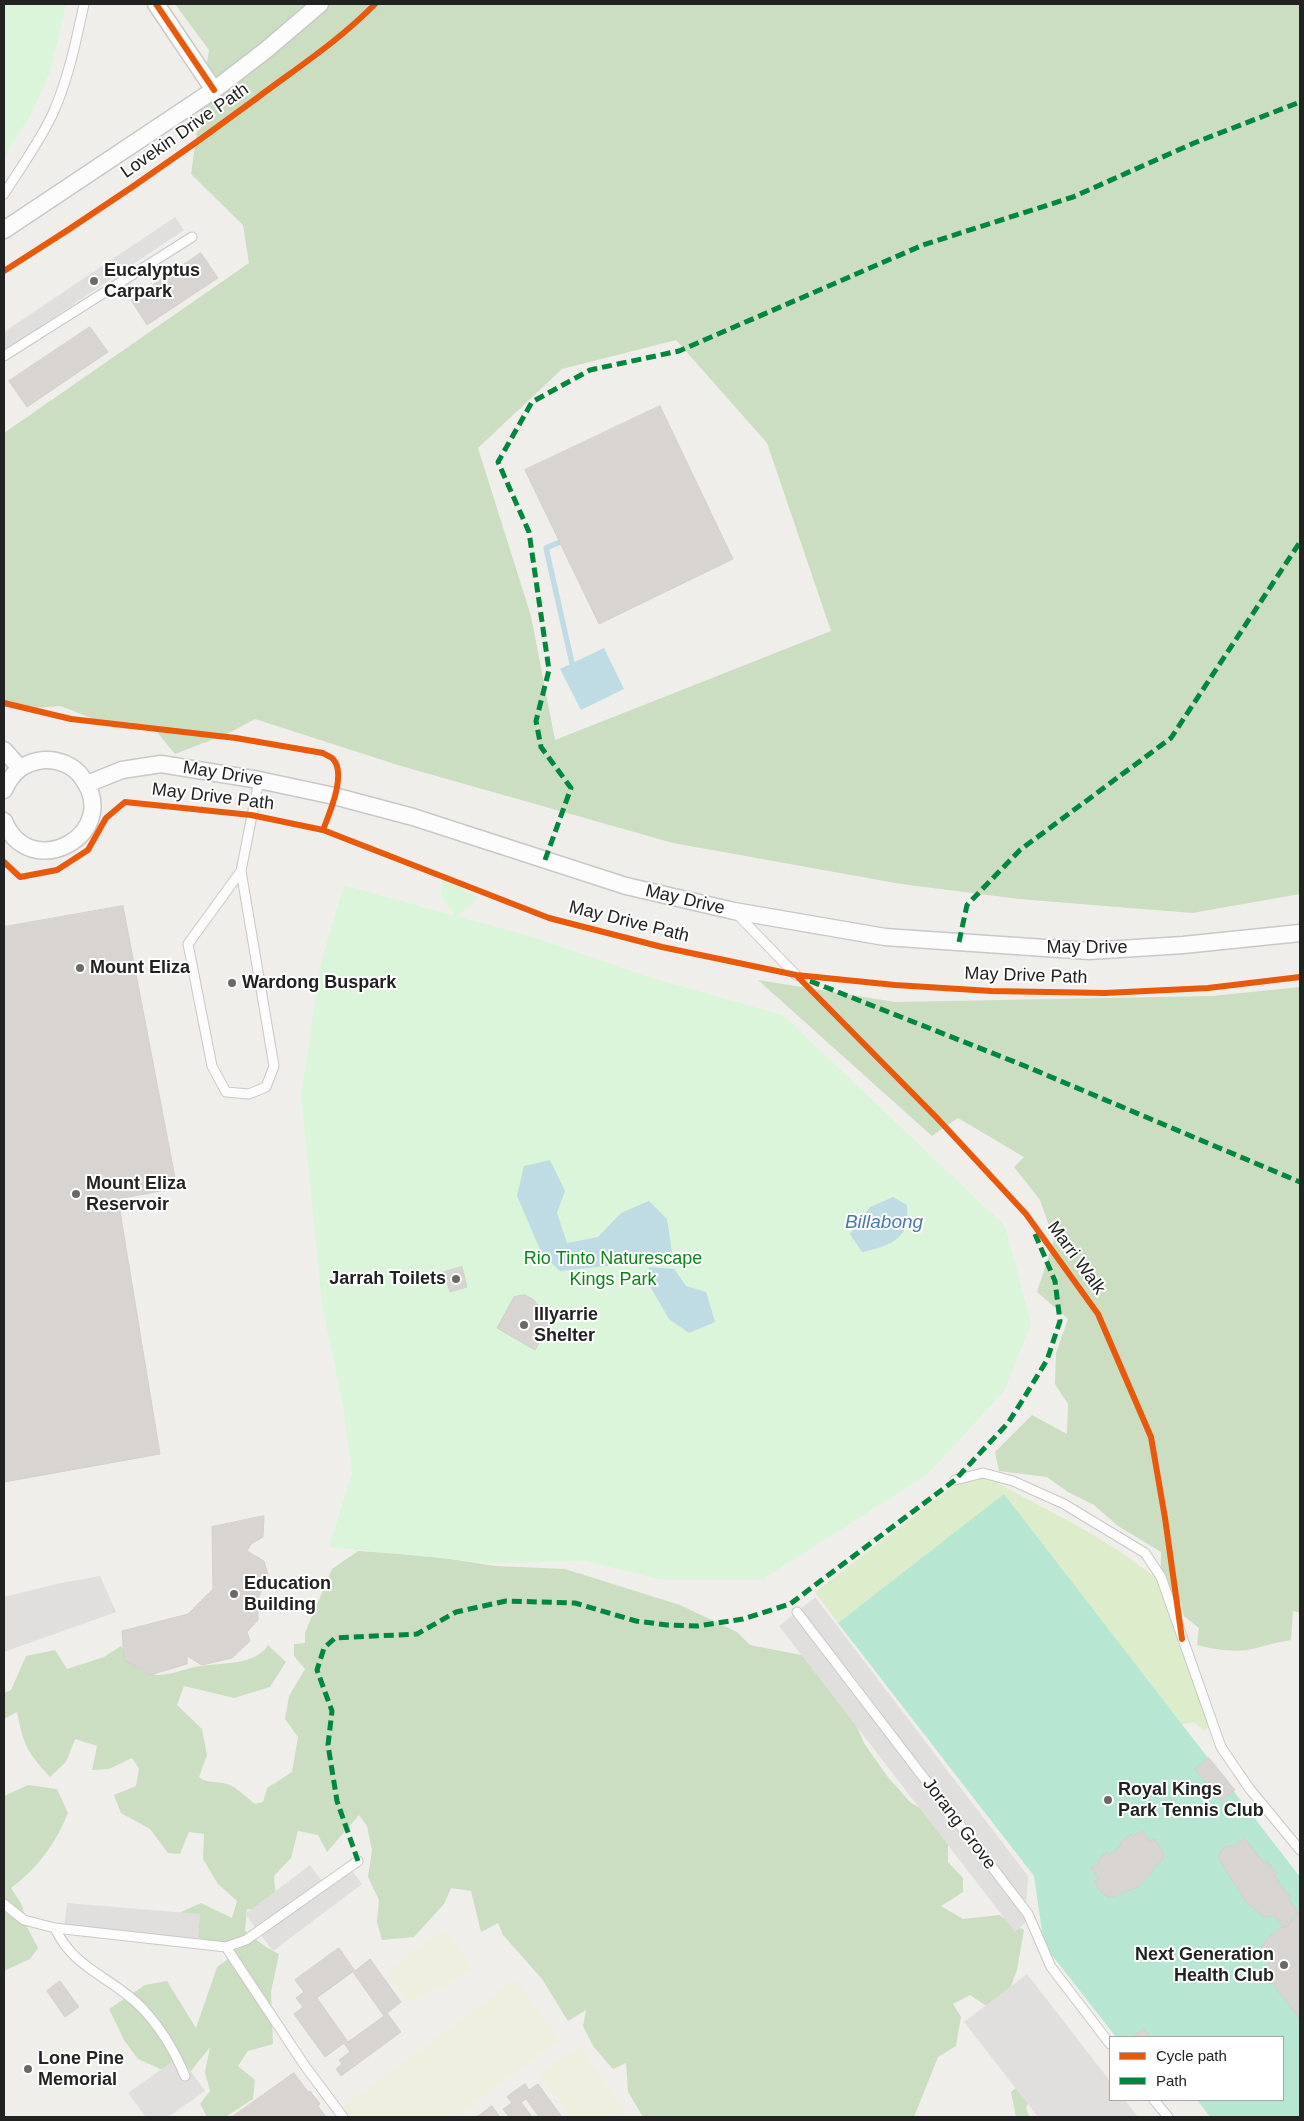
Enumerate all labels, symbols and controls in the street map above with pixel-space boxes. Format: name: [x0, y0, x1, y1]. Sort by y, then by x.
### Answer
street label: Lovekin Drive Path: [117, 79, 253, 183]
place label: Eucalyptus Carpark: [104, 260, 200, 302]
marker: Eucalyptus Carpark: [88, 275, 100, 287]
street label: May Drive: [181, 757, 265, 791]
street label: May Drive Path: [151, 779, 275, 815]
street label: May Drive: [643, 880, 727, 920]
street label: May Drive Path: [567, 897, 691, 947]
street label: May Drive: [1046, 937, 1128, 959]
place label: Mount Eliza: [90, 957, 190, 979]
marker: Mount Eliza: [74, 962, 86, 974]
street label: May Drive Path: [964, 963, 1088, 989]
place label: Wardong Buspark: [242, 972, 396, 994]
marker: Wardong Buspark: [226, 977, 238, 989]
place label: Mount Eliza Reservoir: [86, 1173, 186, 1216]
marker: Mount Eliza Reservoir: [70, 1188, 82, 1200]
water label: Billabong: [845, 1212, 923, 1234]
street label: Marri Walk: [1042, 1217, 1110, 1299]
park label: Rio Tinto Naturescape Kings Park: [524, 1248, 702, 1290]
place label: Jarrah Toilets: [329, 1268, 446, 1290]
marker: Jarrah Toilets: [450, 1273, 462, 1285]
place label: Illyarrie Shelter: [534, 1304, 598, 1346]
marker: Illyarrie Shelter: [518, 1319, 530, 1331]
place label: Education Building: [244, 1573, 331, 1616]
marker: Education Building: [228, 1588, 240, 1600]
street label: Jorang Grove: [918, 1774, 1000, 1874]
place label: Royal Kings Park Tennis Club: [1118, 1779, 1264, 1822]
marker: Royal Kings Park Tennis Club: [1102, 1794, 1114, 1806]
place label: Next Generation Health Club: [1135, 1944, 1274, 1986]
marker: Next Generation Health Club: [1278, 1959, 1290, 1971]
legend: [1109, 2036, 1284, 2101]
text: Cycle path: [1156, 2047, 1227, 2064]
place label: Lone Pine Memorial: [38, 2048, 124, 2090]
marker: Lone Pine Memorial: [22, 2063, 34, 2075]
text: Path: [1156, 2072, 1187, 2089]

